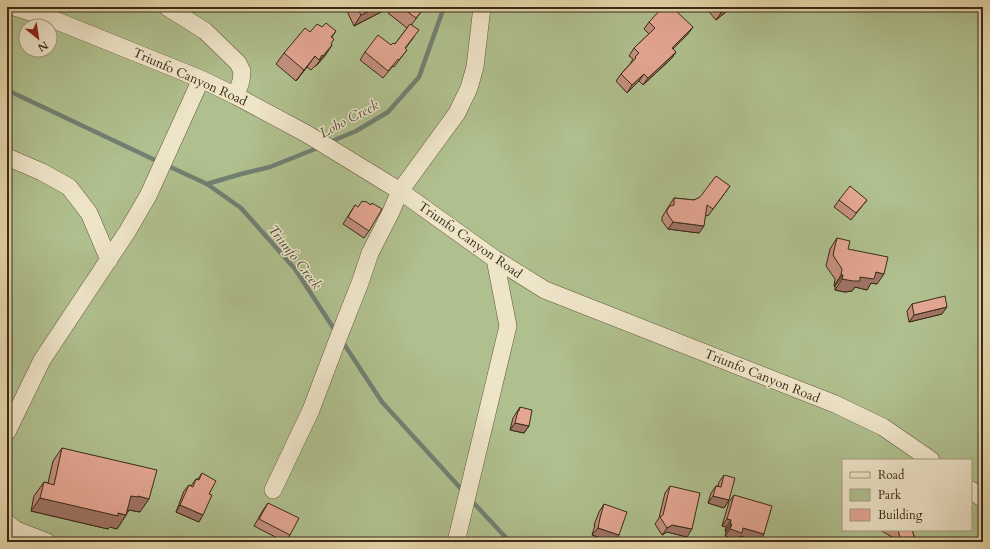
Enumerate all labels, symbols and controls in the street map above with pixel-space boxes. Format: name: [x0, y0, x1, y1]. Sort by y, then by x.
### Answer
north arrow: [18, 18, 58, 58]
text: N: [34, 37, 51, 55]
street label: Triunfo Canyon Road: [130, 44, 250, 110]
water label: Lobo Creek: [316, 95, 382, 142]
street label: Triunfo Canyon Road: [414, 197, 526, 283]
water label: Triunfo Creek: [264, 221, 326, 293]
street label: Triunfo Canyon Road: [701, 345, 823, 407]
legend: [842, 459, 972, 531]
text: Road: [878, 467, 905, 483]
text: Park: [878, 487, 902, 503]
text: Building: [878, 507, 923, 523]

